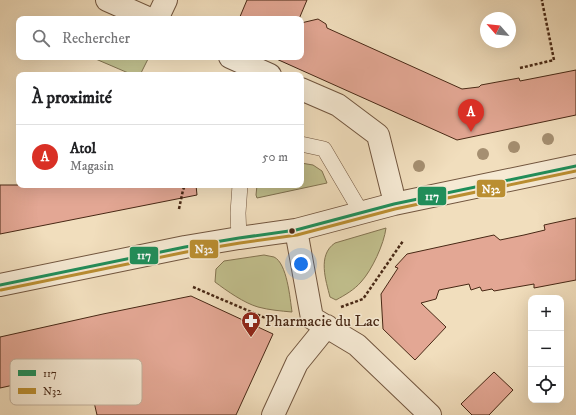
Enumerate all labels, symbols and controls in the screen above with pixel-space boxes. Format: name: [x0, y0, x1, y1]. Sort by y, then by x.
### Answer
north arrow: [480, 12, 516, 48]
search box: [16, 16, 304, 60]
icon: search: [30, 27, 52, 49]
text: Rechercher: [62, 29, 130, 48]
text: À proximité: [32, 87, 112, 109]
pin: A: [458, 99, 484, 132]
text: Atol: [70, 139, 96, 158]
text: A: [41, 149, 49, 165]
text: 50 m: [262, 149, 288, 165]
text: Magasin: [70, 158, 114, 174]
line badge: N32: [476, 179, 506, 198]
text: N32: [482, 183, 501, 197]
line badge: 117: [417, 186, 447, 206]
text: 117: [425, 190, 439, 204]
unlabelled marker: [287, 226, 297, 236]
line badge: N32: [189, 239, 219, 259]
text: N32: [195, 243, 214, 257]
line badge: 117: [129, 246, 159, 265]
text: 117: [137, 249, 151, 263]
your location: [291, 254, 311, 274]
map controls: [528, 295, 564, 403]
button: +: [528, 295, 564, 331]
pharmacy icon: Pharmacie du Lac: [240, 310, 262, 338]
place label: Pharmacie du Lac: [265, 311, 380, 331]
button: −: [528, 331, 564, 367]
legend: [10, 359, 142, 405]
text: 117: [43, 367, 57, 381]
button: locate: [528, 367, 564, 403]
text: N32: [43, 385, 62, 399]

